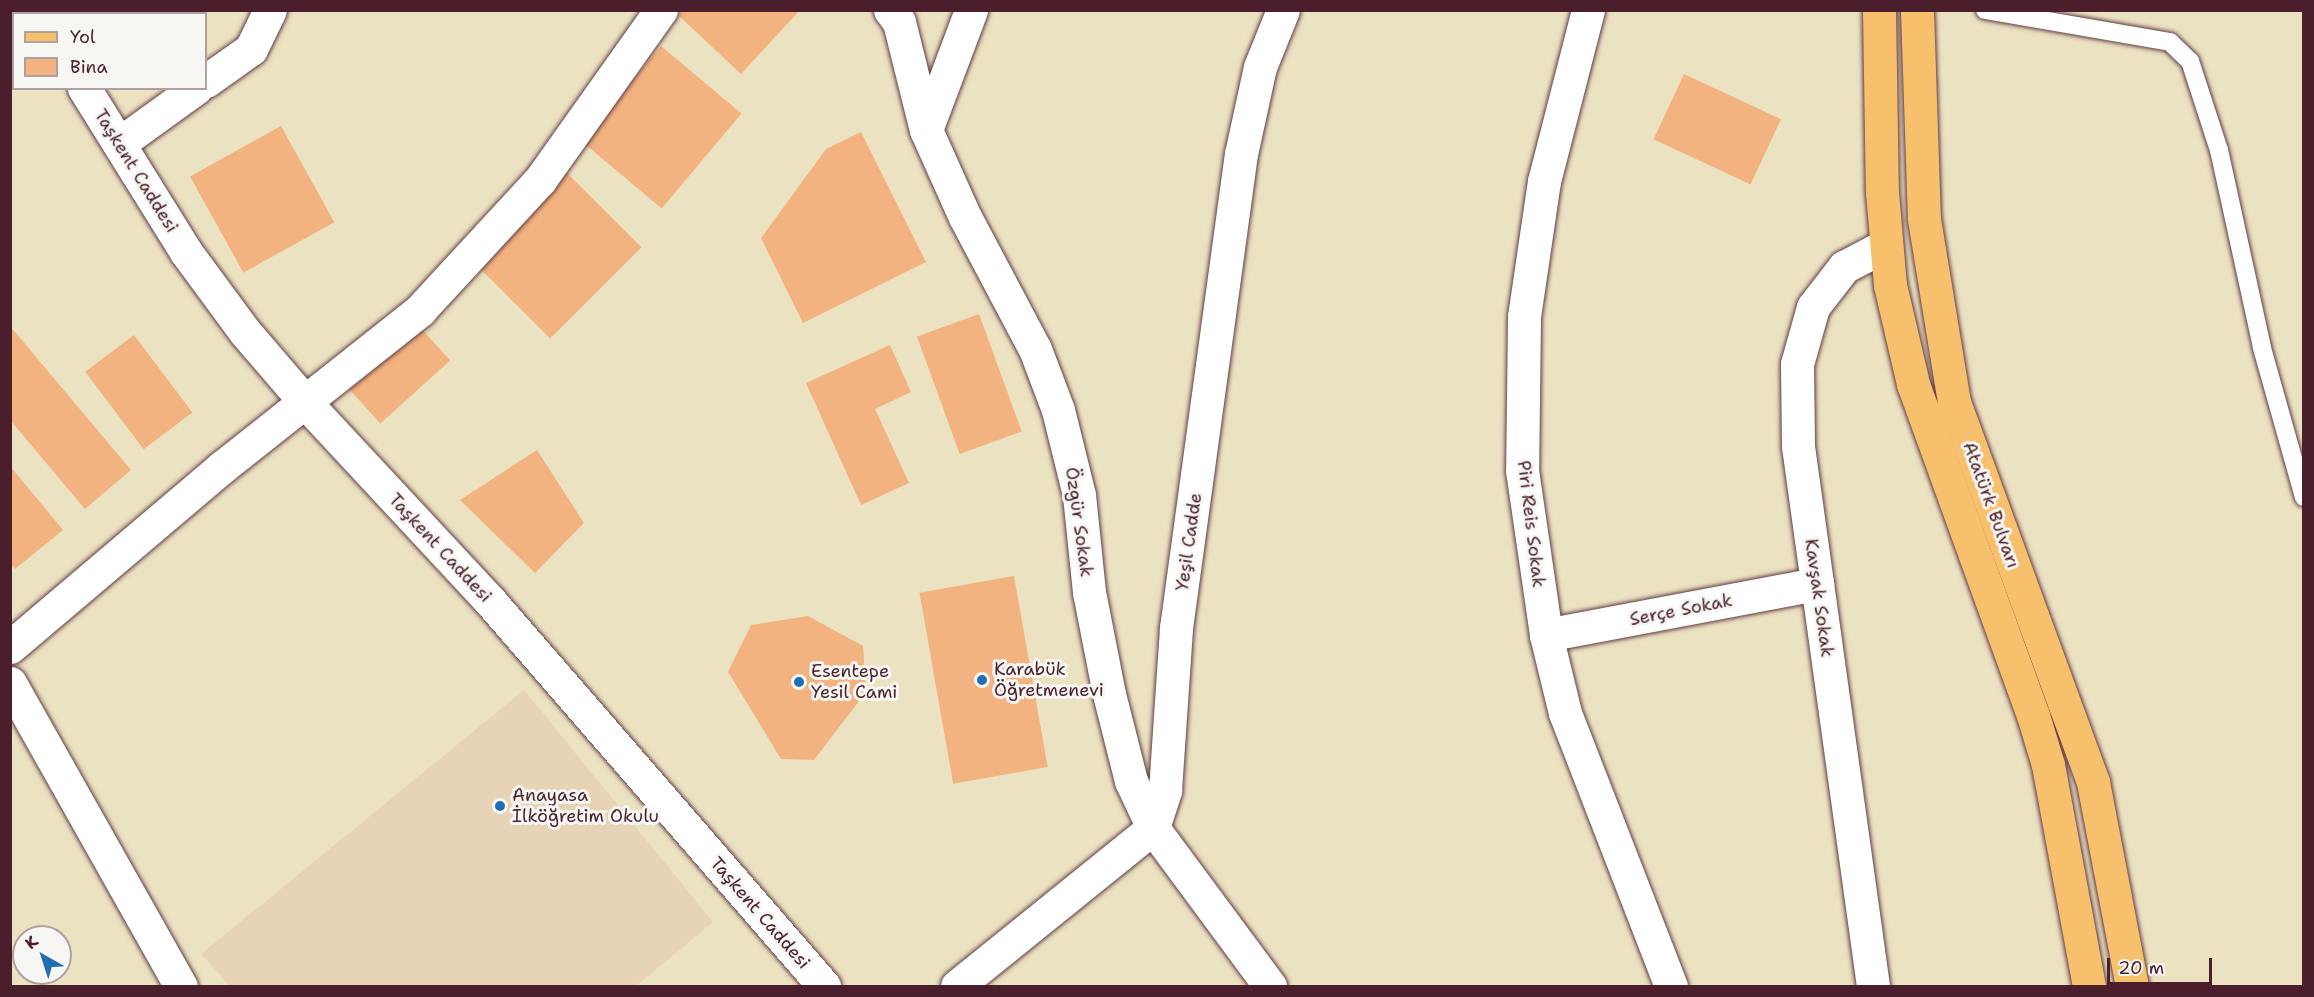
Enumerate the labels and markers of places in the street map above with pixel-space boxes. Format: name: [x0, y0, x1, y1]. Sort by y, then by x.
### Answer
place label: Karabük Öğretmenevi: [994, 659, 1104, 702]
place label: Esentepe Yesil Cami: [811, 661, 897, 704]
marker: Karabük Öğretmenevi: [975, 673, 989, 687]
marker: Esentepe Yesil Cami: [792, 675, 806, 689]
place label: Anayasa İlköğretim Okulu: [512, 785, 659, 828]
marker: Anayasa İlköğretim Okulu: [493, 799, 507, 813]

